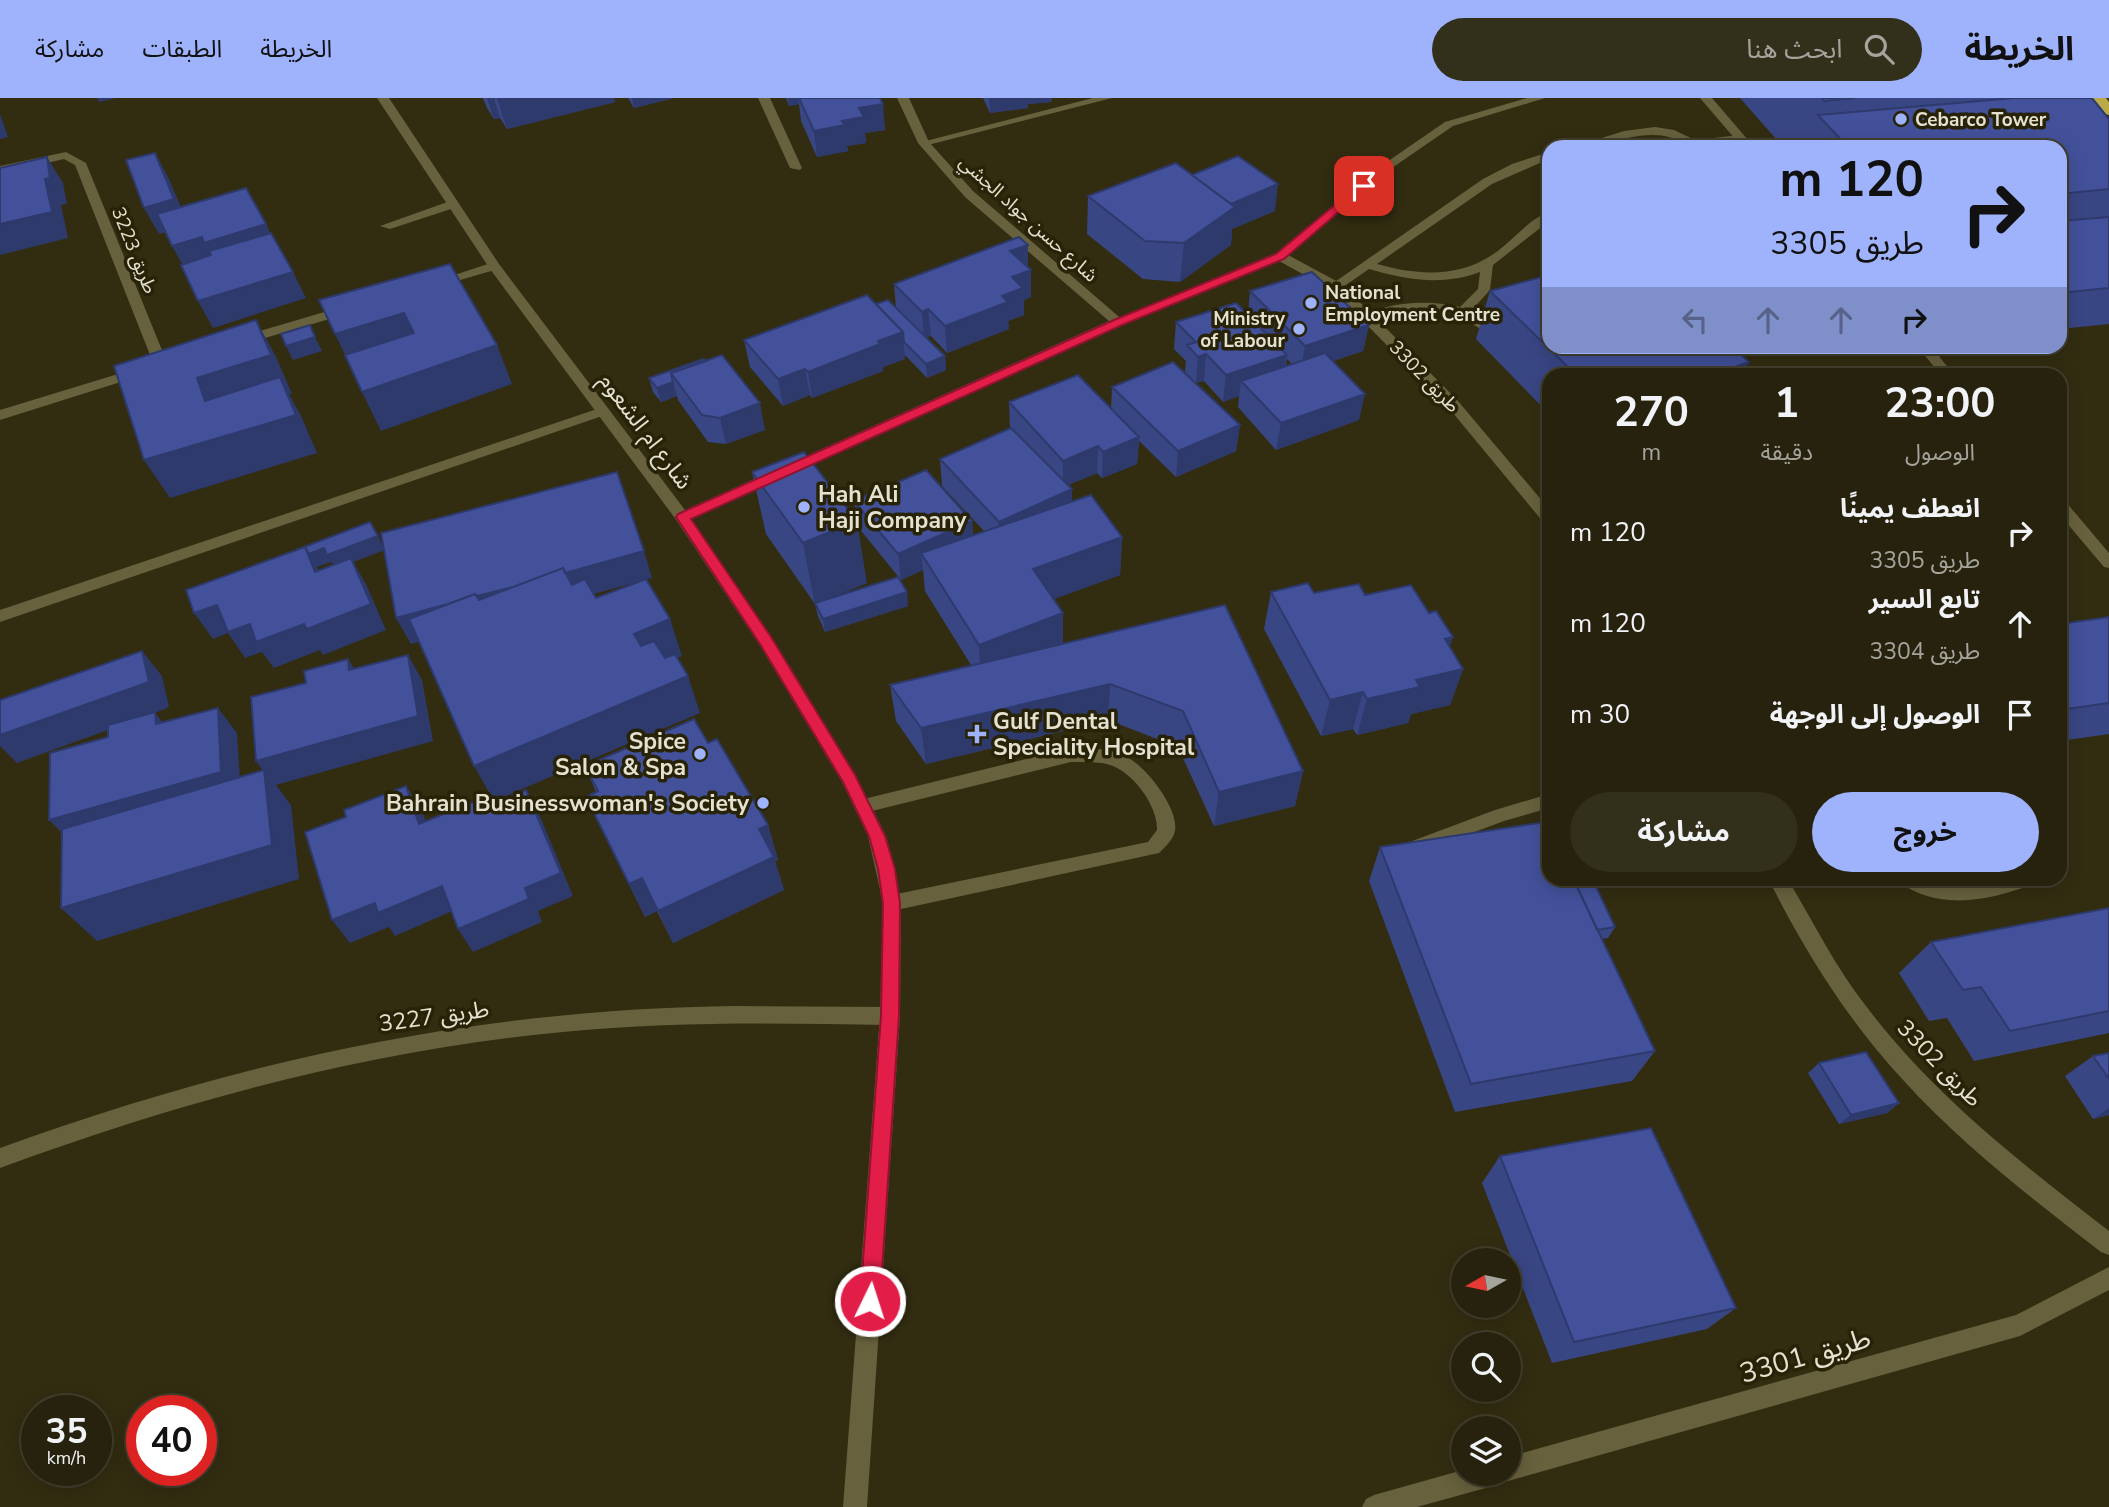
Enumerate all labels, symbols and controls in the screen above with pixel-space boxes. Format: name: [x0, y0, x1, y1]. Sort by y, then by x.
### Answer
search box: [1432, 18, 1922, 81]
text: الخريطة: [1964, 27, 2074, 72]
icon: search: [1860, 30, 1898, 68]
text: ابحث هنا: [1746, 32, 1842, 67]
text: مشاركة: [35, 33, 104, 65]
text: الطبقات: [142, 33, 222, 65]
text: الخريطة: [260, 33, 332, 65]
place label: Cebarco Tower: [1915, 107, 2047, 133]
marker: Cebarco Tower: [1893, 111, 1909, 127]
text: 120 m: [1780, 146, 1924, 213]
street label: شارع حسن جواد الجشي: [952, 149, 1103, 289]
pin: [1334, 156, 1394, 216]
icon: arrive: [1345, 167, 1383, 205]
icon: right: [1948, 168, 2039, 259]
street label: طريق 3223: [105, 203, 163, 298]
text: طريق 3305: [1770, 222, 1924, 265]
place label: National Employment Centre: [1325, 280, 1500, 328]
marker: National Employment Centre: [1303, 295, 1319, 311]
icon: left: [1676, 301, 1714, 339]
icon: ahead: [1749, 301, 1787, 339]
icon: ahead: [1822, 301, 1860, 339]
icon: right: [1895, 301, 1933, 339]
place label: Ministry of Labour: [1200, 306, 1286, 354]
marker: Ministry of Labour: [1291, 321, 1307, 337]
street label: طريق 3302: [1383, 335, 1465, 419]
street label: شارع ام الشعوم: [590, 367, 700, 497]
text: 1: [1774, 375, 1799, 432]
text: 23:00: [1884, 375, 1996, 432]
text: 270: [1613, 384, 1689, 441]
text: m: [1641, 437, 1661, 468]
text: دقيقة: [1761, 437, 1813, 468]
text: الوصول: [1905, 437, 1975, 468]
place label: Hah Ali Haji Company: [818, 479, 967, 536]
text: انعطف يمينًا: [1840, 491, 1980, 526]
marker: Hah Ali Haji Company: [796, 499, 812, 515]
icon: right: [2001, 514, 2039, 552]
text: 120 m: [1570, 515, 1646, 550]
text: طريق 3305: [1869, 545, 1980, 576]
text: تابع السير: [1869, 582, 1980, 617]
icon: ahead: [2001, 605, 2039, 643]
text: 120 m: [1570, 606, 1646, 641]
text: طريق 3304: [1869, 636, 1980, 667]
icon: arrive: [2001, 696, 2039, 734]
text: 30 m: [1570, 697, 1630, 732]
text: الوصول إلى الوجهة: [1770, 697, 1980, 732]
place label: Gulf Dental Speciality Hospital: [993, 706, 1195, 763]
marker: Gulf Dental Speciality Hospital: [967, 724, 987, 744]
place label: Spice Salon & Spa: [555, 726, 686, 783]
marker: Spice Salon & Spa: [692, 746, 708, 762]
place label: Bahrain Businesswoman's Society: [386, 788, 750, 819]
button: مشاركة: [1570, 792, 1798, 872]
button: خروج: [1812, 792, 2039, 872]
marker: Bahrain Businesswoman's Society: [755, 795, 771, 811]
street label: طريق 3227: [377, 993, 491, 1040]
street label: طريق 3302: [1890, 1013, 1989, 1114]
north arrow: [1451, 1248, 1521, 1318]
map controls: [1451, 1248, 1521, 1486]
position arrow: [833, 1264, 907, 1338]
street label: طريق 3301: [1735, 1319, 1875, 1393]
button: search: [1451, 1332, 1521, 1402]
speed limit sign: 40: [126, 1395, 217, 1486]
text: 35: [45, 1408, 88, 1455]
button: layers: [1451, 1416, 1521, 1486]
text: km/h: [47, 1446, 86, 1470]

